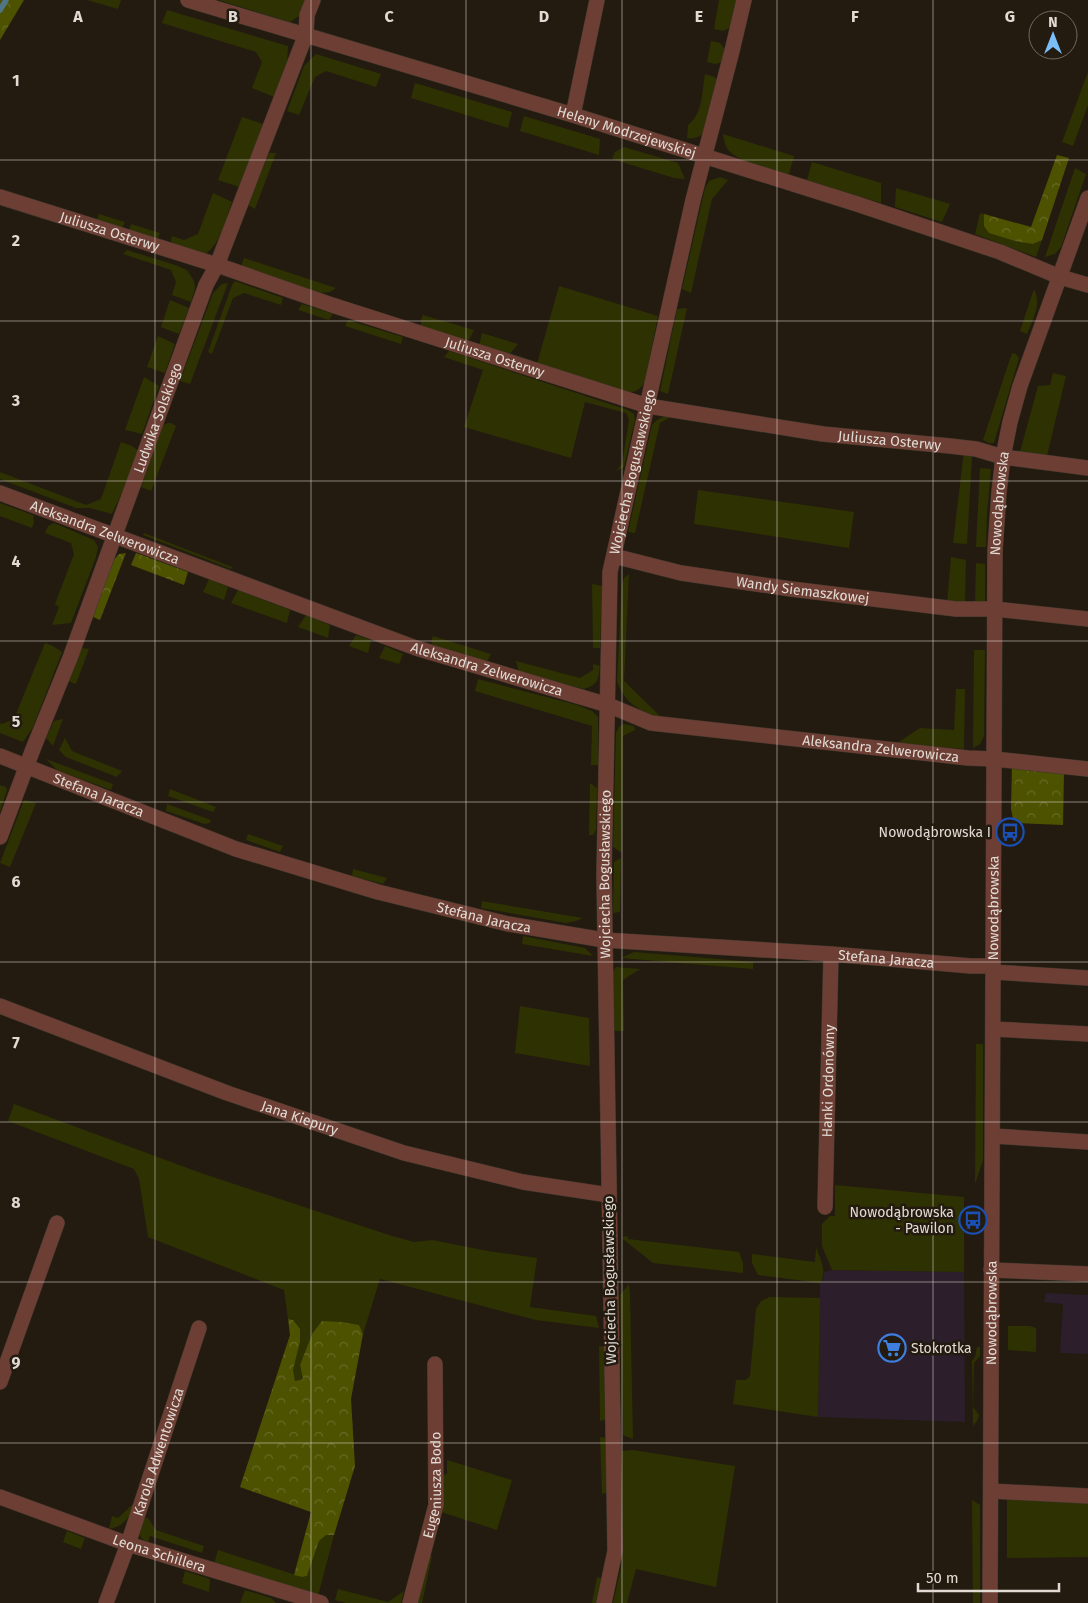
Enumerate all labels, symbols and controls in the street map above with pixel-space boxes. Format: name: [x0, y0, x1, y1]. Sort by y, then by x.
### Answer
text: A: [72, 7, 83, 26]
text: B: [228, 7, 238, 26]
text: C: [384, 7, 394, 26]
text: D: [539, 7, 549, 26]
text: E: [695, 7, 703, 26]
text: F: [851, 7, 859, 26]
text: G: [1005, 7, 1015, 26]
north arrow: [1028, 10, 1078, 60]
text: N: [1048, 14, 1058, 31]
text: 1: [12, 71, 20, 90]
street label: Heleny Modrzejewskiej: [555, 102, 698, 162]
street label: Juliusza Osterwy: [58, 208, 162, 255]
text: 2: [12, 231, 20, 250]
street label: Juliusza Osterwy: [443, 333, 547, 381]
street label: Ludwika Solskiego: [130, 360, 185, 475]
street label: Wojciecha Bogusławskiego: [606, 387, 659, 556]
text: 3: [11, 391, 20, 410]
street label: Juliusza Osterwy: [837, 427, 942, 454]
street label: Nowodąbrowska: [986, 449, 1013, 556]
street label: Aleksandra Zelwerowicza: [28, 497, 182, 568]
text: 4: [11, 552, 21, 571]
street label: Wandy Siemaszkowej: [735, 573, 870, 607]
street label: Aleksandra Zelwerowicza: [409, 638, 565, 700]
text: 5: [12, 712, 21, 731]
street label: Aleksandra Zelwerowicza: [802, 731, 960, 765]
street label: Stefana Jaracza: [51, 769, 147, 820]
street label: Wojciecha Bogusławskiego: [595, 790, 614, 959]
bus stop icon: Nowodąbrowska I: [995, 817, 1025, 847]
place label: Nowodąbrowska I: [879, 824, 991, 841]
street label: Nowodąbrowska: [985, 856, 1002, 960]
text: 6: [11, 872, 21, 891]
street label: Stefana Jaracza: [435, 898, 532, 936]
street label: Stefana Jaracza: [837, 946, 935, 971]
street label: Hanki Ordonówny: [818, 1024, 838, 1138]
text: 7: [12, 1033, 20, 1052]
street label: Jana Kiepury: [259, 1097, 341, 1139]
text: 8: [11, 1193, 21, 1212]
street label: Wojciecha Bogusławskiego: [600, 1196, 620, 1364]
place label: Nowodąbrowska - Pawilon: [849, 1204, 954, 1237]
bus stop icon: Nowodąbrowska - Pawilon: [958, 1205, 988, 1235]
street label: Nowodąbrowska: [983, 1261, 1000, 1365]
supermarket icon: Stokrotka: [877, 1333, 907, 1363]
place label: Stokrotka: [911, 1340, 972, 1357]
text: 9: [12, 1353, 21, 1372]
street label: Karola Adwentowicza: [129, 1386, 187, 1518]
street label: Eugeniusza Bodo: [419, 1432, 445, 1540]
street label: Leona Schillera: [110, 1531, 208, 1576]
scale bar: [918, 1560, 1059, 1592]
text: 50 m: [926, 1569, 959, 1587]

